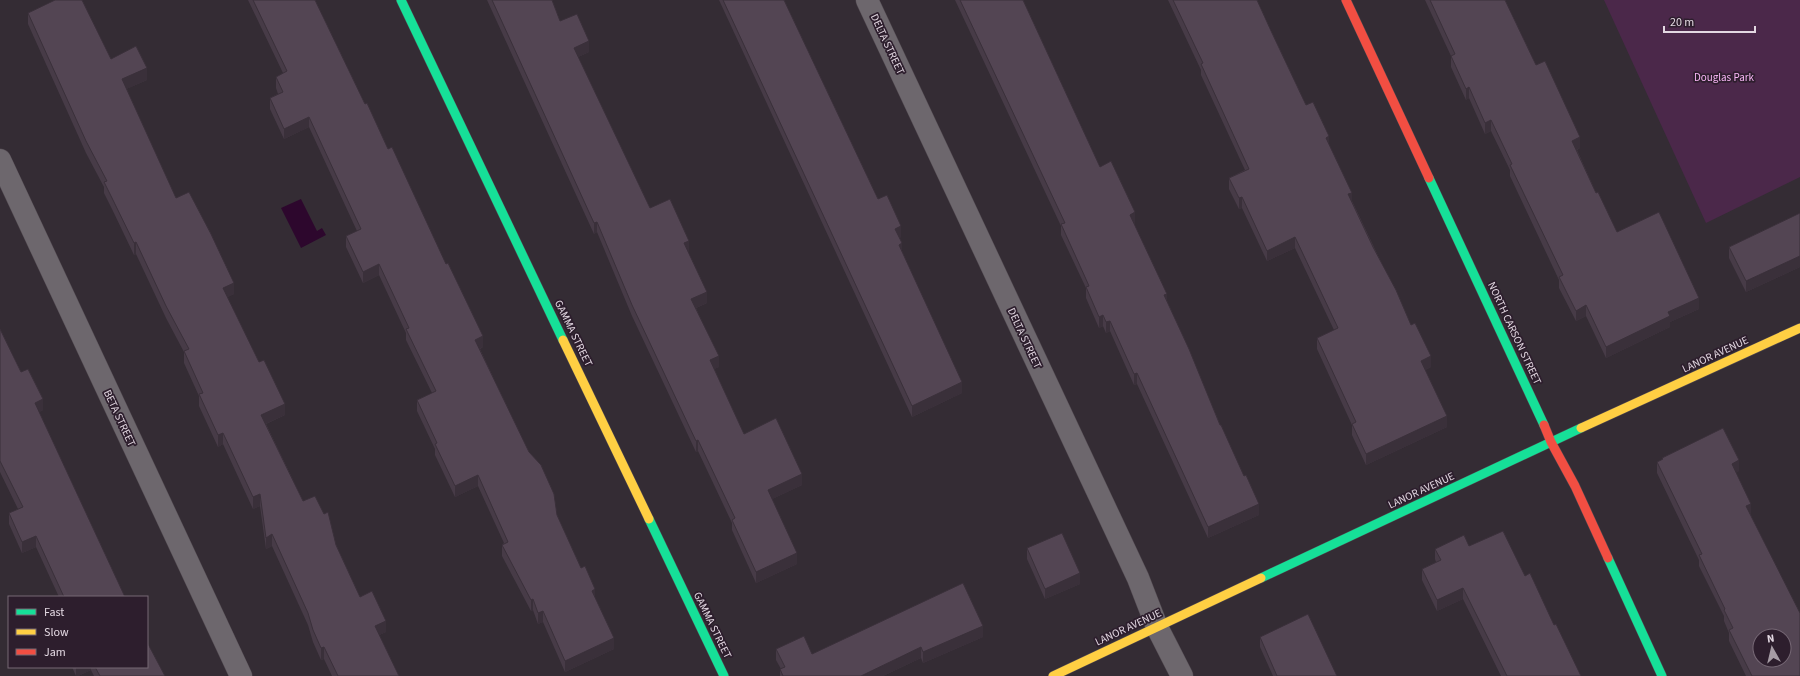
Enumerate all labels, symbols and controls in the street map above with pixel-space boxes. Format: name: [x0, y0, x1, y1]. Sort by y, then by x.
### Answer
scale bar: [1664, 8, 1755, 34]
street label: DELTA STREET: [867, 11, 908, 77]
text: 20 m: [1670, 14, 1694, 31]
park label: Douglas Park: [1694, 70, 1755, 85]
street label: NORTH CARSON STREET: [1484, 279, 1545, 387]
street label: GAMMA STREET: [551, 297, 596, 369]
street label: DELTA STREET: [1004, 305, 1045, 371]
street label: LANOR AVENUE: [1680, 332, 1751, 376]
street label: BETA STREET: [100, 387, 139, 449]
street label: LANOR AVENUE: [1386, 468, 1457, 512]
street label: GAMMA STREET: [690, 589, 735, 661]
legend: [8, 596, 148, 668]
text: Fast: [44, 604, 64, 621]
street label: LANOR AVENUE: [1093, 605, 1164, 649]
text: Slow: [44, 624, 69, 641]
north arrow: [1752, 628, 1792, 668]
text: N: [1766, 631, 1775, 647]
text: Jam: [44, 644, 66, 661]

